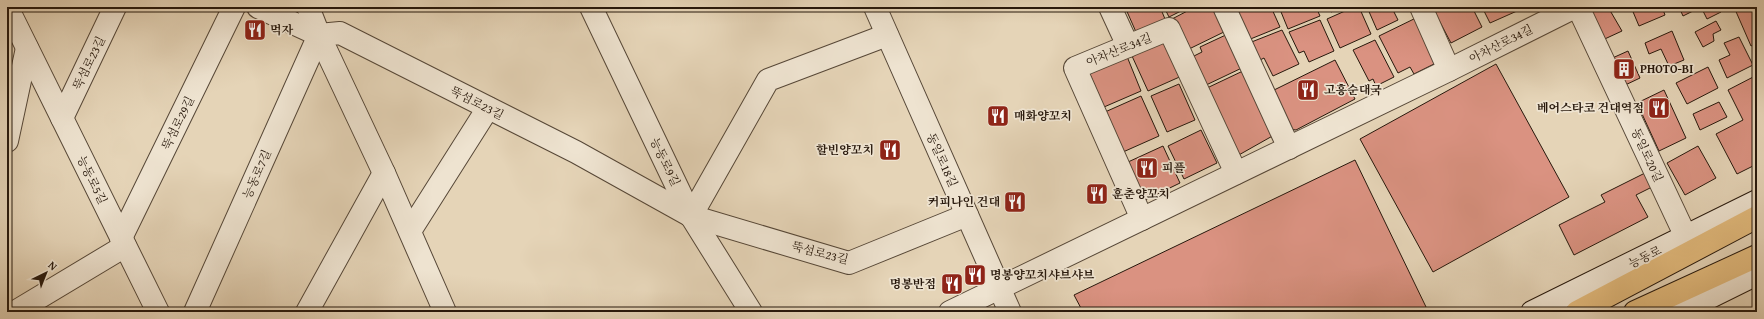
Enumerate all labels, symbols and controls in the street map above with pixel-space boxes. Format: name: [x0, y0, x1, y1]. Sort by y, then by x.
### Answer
restaurant icon: 먹자: [242, 17, 268, 43]
street label: 아차산로34길: [1466, 20, 1536, 67]
place label: 먹자: [270, 21, 294, 38]
street label: 아차산로34길: [1083, 29, 1154, 70]
street label: 뚝섬로23길: [68, 33, 109, 93]
building icon: PHOTO-BI: [1611, 56, 1637, 82]
place label: PHOTO-BI: [1640, 60, 1693, 77]
restaurant icon: 고흥순대국: [1295, 77, 1321, 103]
place label: 고흥순대국: [1324, 81, 1382, 98]
street label: 뚝섬로23길: [448, 82, 507, 123]
street label: 뚝섬로29길: [157, 93, 198, 153]
restaurant icon: 베어스타코 건대역점: [1646, 95, 1672, 121]
place label: 베어스타코 건대역점: [1537, 99, 1644, 116]
restaurant icon: 매화양꼬치: [985, 103, 1011, 129]
place label: 매화양꼬치: [1014, 107, 1072, 124]
street label: 동일로20길: [1628, 125, 1667, 185]
street label: 동일로18길: [923, 130, 962, 190]
street label: 능동로9길: [646, 135, 685, 189]
restaurant icon: 할빈양꼬치: [877, 137, 903, 163]
place label: 할빈양꼬치: [816, 141, 874, 158]
street label: 능동로7길: [238, 147, 275, 201]
street label: 능동로5길: [73, 153, 112, 207]
restaurant icon: 피플: [1134, 155, 1160, 181]
place label: 피플: [1162, 159, 1186, 176]
restaurant icon: 훈춘양꼬치: [1084, 181, 1110, 207]
place label: 훈춘양꼬치: [1112, 185, 1170, 202]
restaurant icon: 커피나인 건대: [1002, 189, 1028, 215]
place label: 커피나인 건대: [928, 193, 1000, 210]
street label: 뚝섬로23길: [790, 237, 850, 268]
street label: 능동로: [1625, 241, 1664, 272]
north arrow: [26, 253, 66, 293]
text: N: [45, 257, 61, 274]
restaurant icon: 명봉양꼬치샤브샤브: [962, 262, 988, 288]
place label: 명봉양꼬치샤브샤브: [990, 266, 1095, 283]
restaurant icon: 명봉반점: [939, 271, 965, 297]
place label: 명봉반점: [890, 275, 936, 292]

